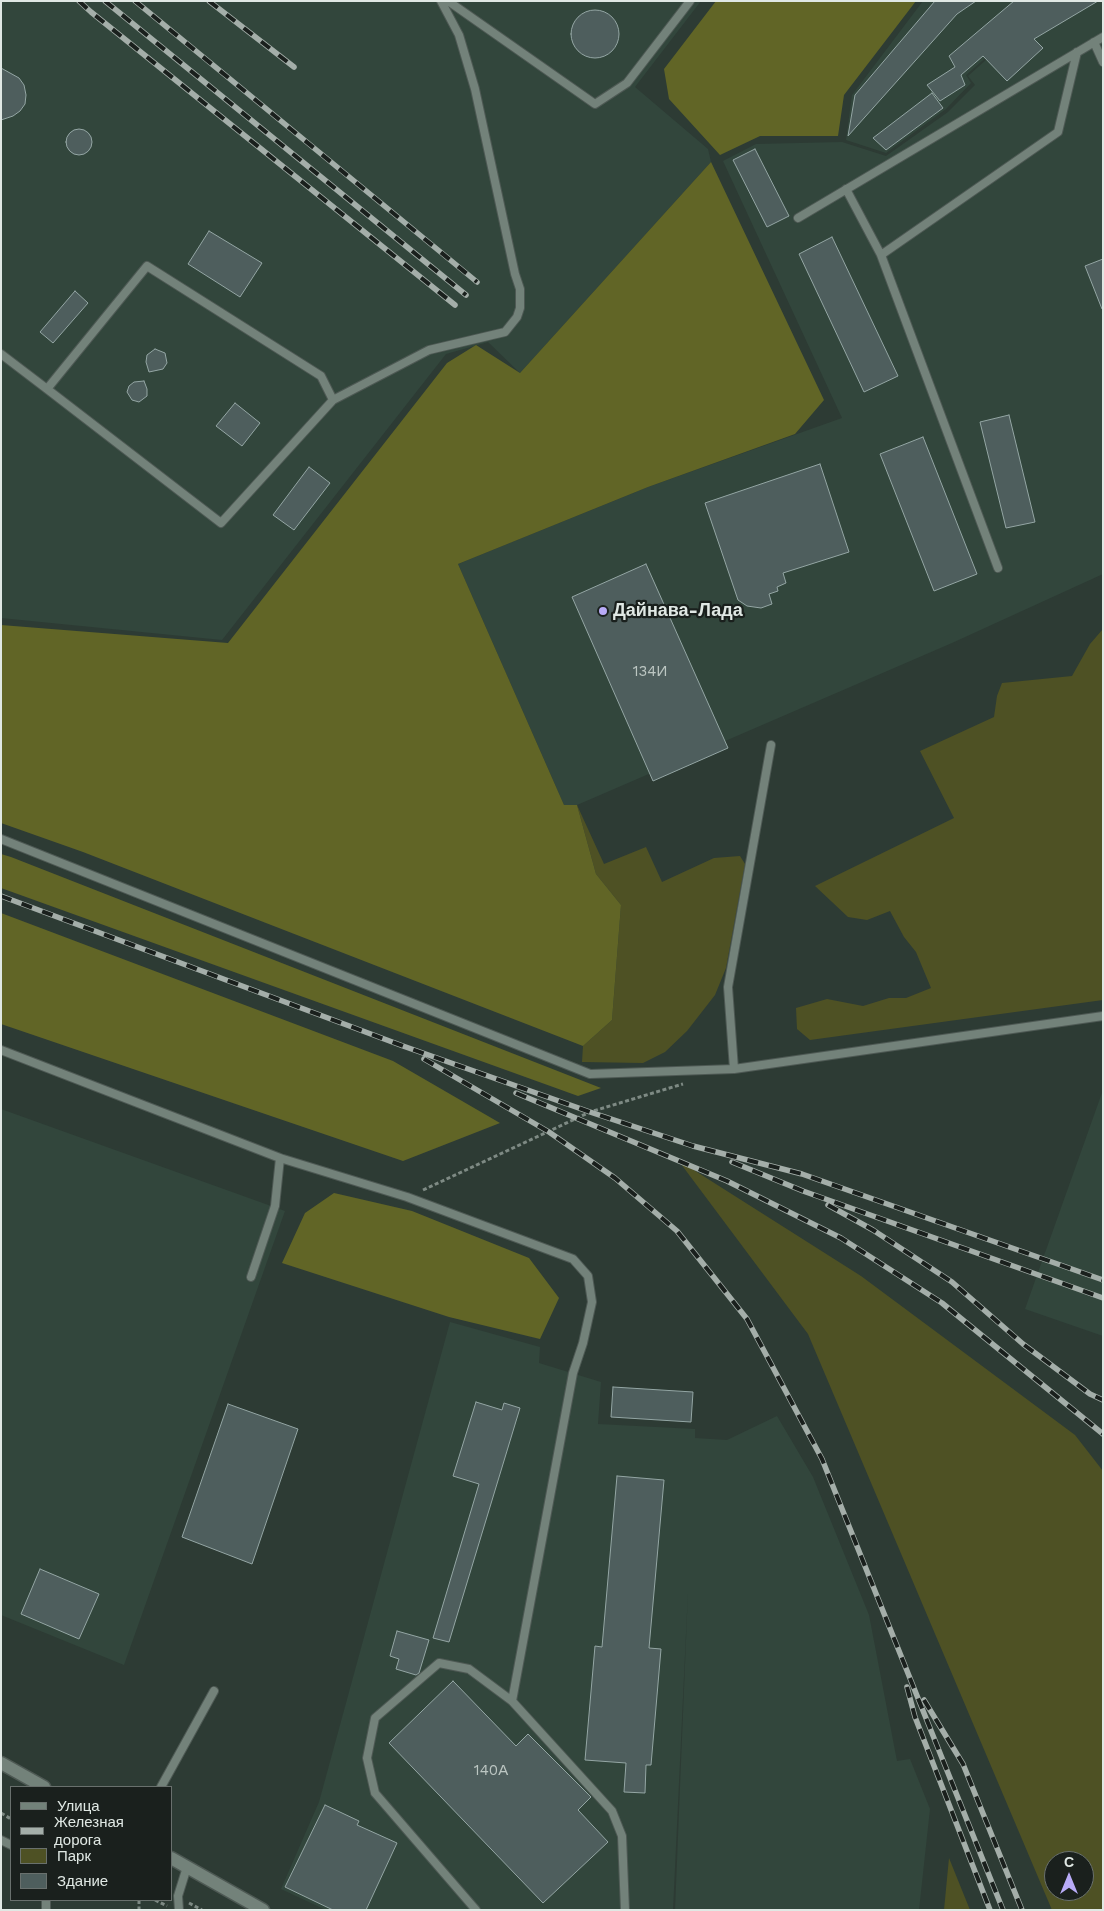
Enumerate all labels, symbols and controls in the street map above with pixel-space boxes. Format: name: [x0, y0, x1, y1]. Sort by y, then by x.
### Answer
place label: Дайнава-Лада: [613, 600, 743, 622]
marker: Дайнава-Лада: [597, 605, 609, 617]
house number: 134И: [633, 663, 667, 681]
house number: 140А: [474, 1762, 508, 1780]
legend: [10, 1786, 172, 1901]
text: Улица: [57, 1797, 100, 1815]
text: Железная дорога: [54, 1813, 124, 1849]
text: Парк: [57, 1847, 91, 1865]
north arrow: [1044, 1851, 1094, 1901]
text: С: [1064, 1854, 1074, 1870]
text: Здание: [57, 1872, 108, 1890]

